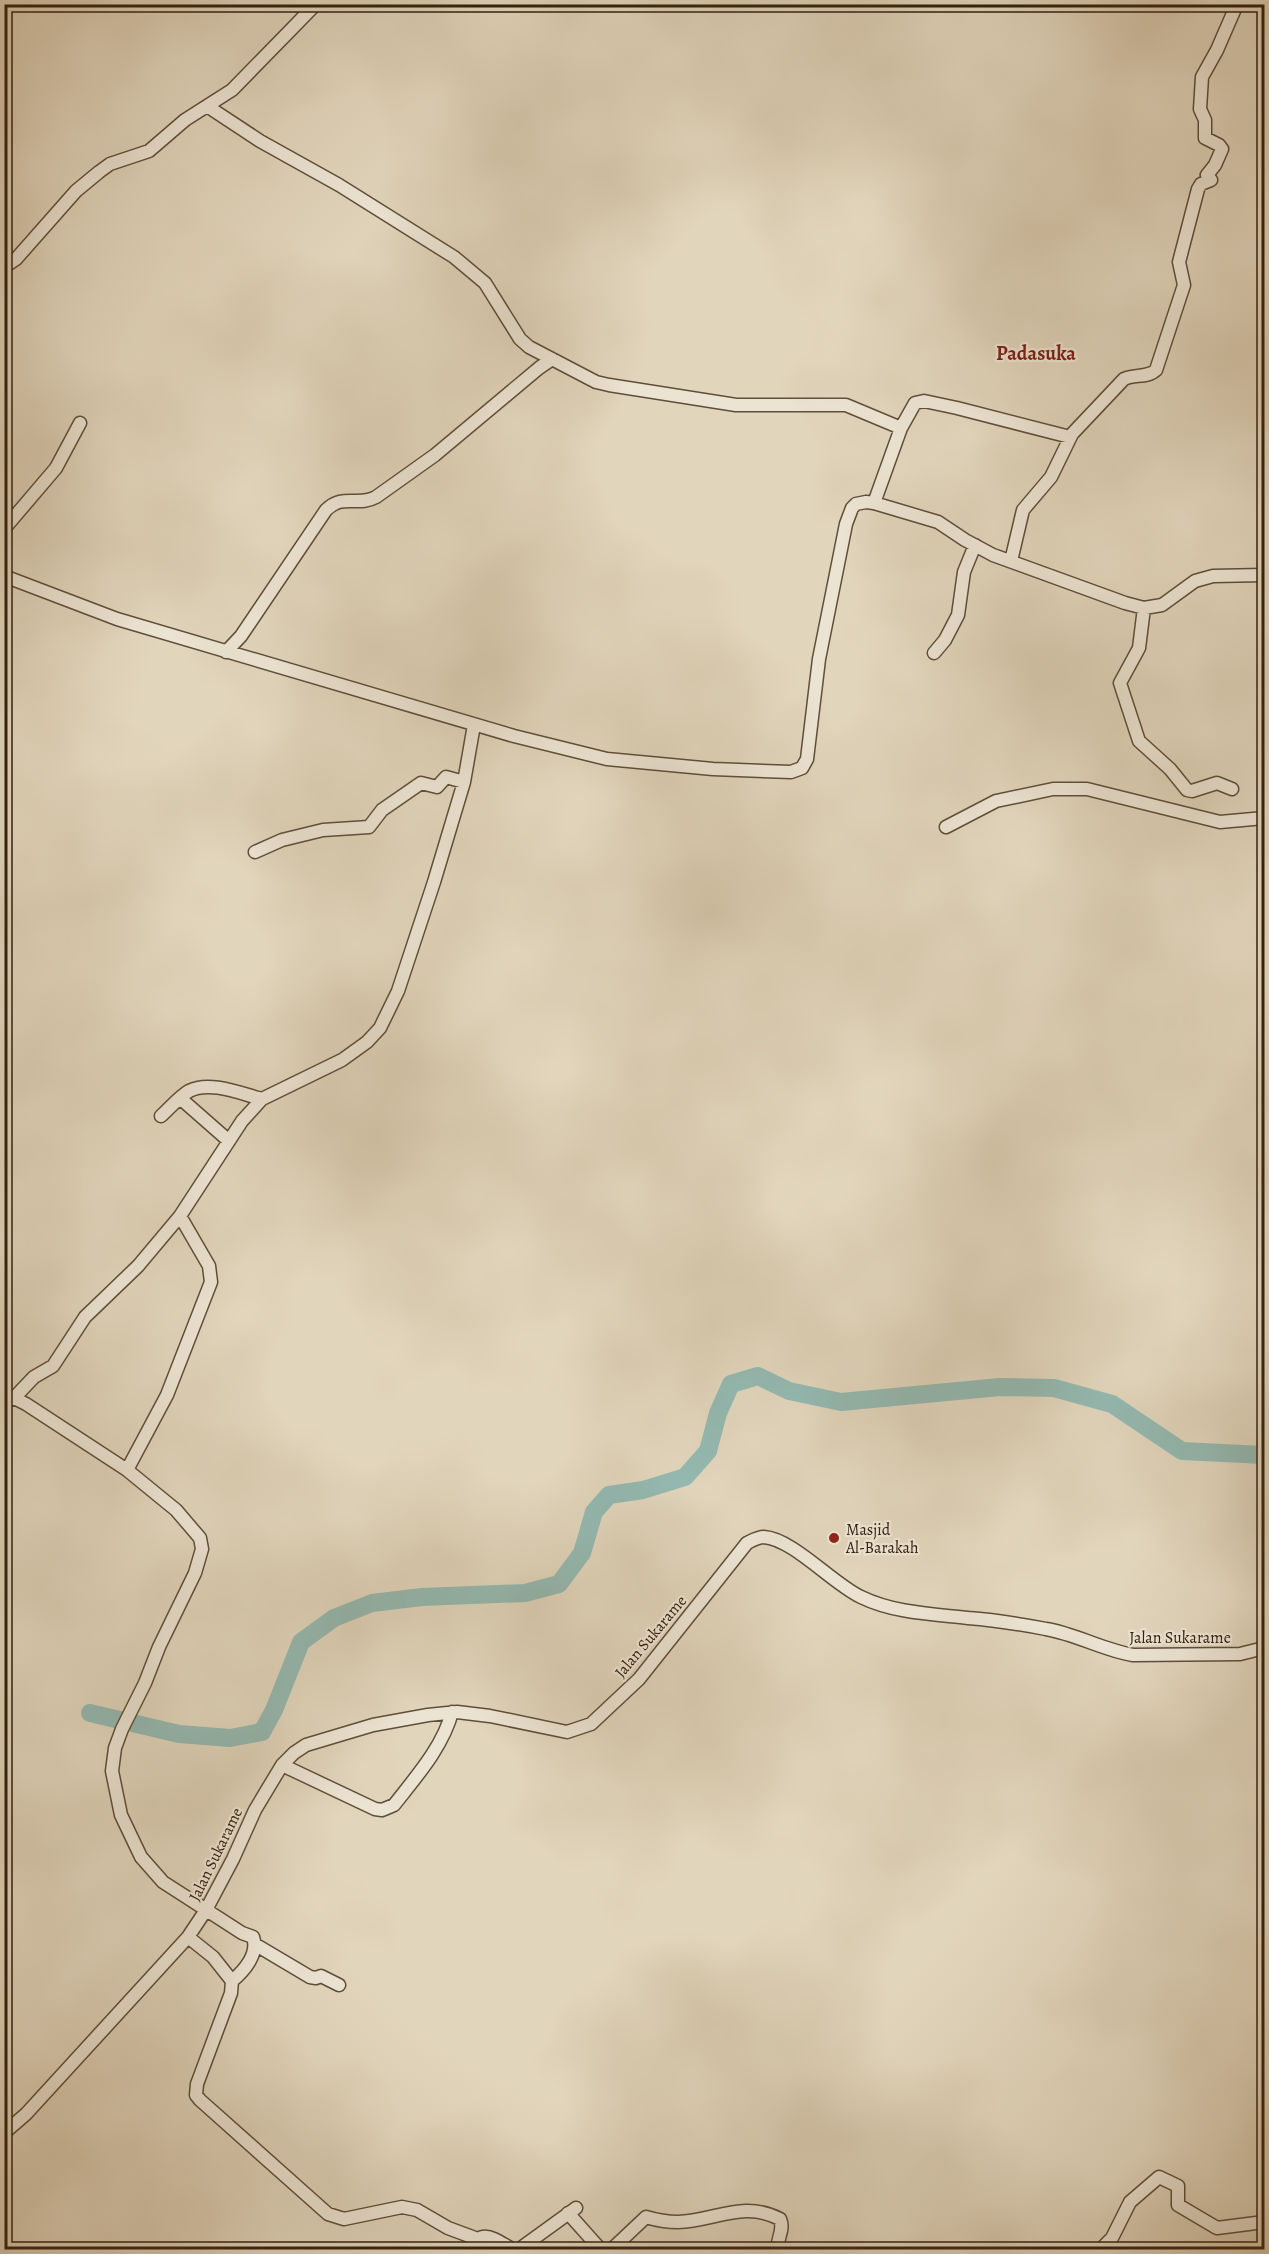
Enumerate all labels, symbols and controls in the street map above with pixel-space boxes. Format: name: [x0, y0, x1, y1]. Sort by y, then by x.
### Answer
district label: Padasuka: [996, 340, 1076, 367]
place label: Masjid Al-Barakah: [845, 1519, 919, 1559]
marker: Masjid Al-Barakah: [827, 1531, 841, 1545]
street label: Jalan Sukarame: [610, 1591, 692, 1683]
street label: Jalan Sukarame: [1129, 1627, 1231, 1649]
street label: Jalan Sukarame: [184, 1804, 248, 1905]

